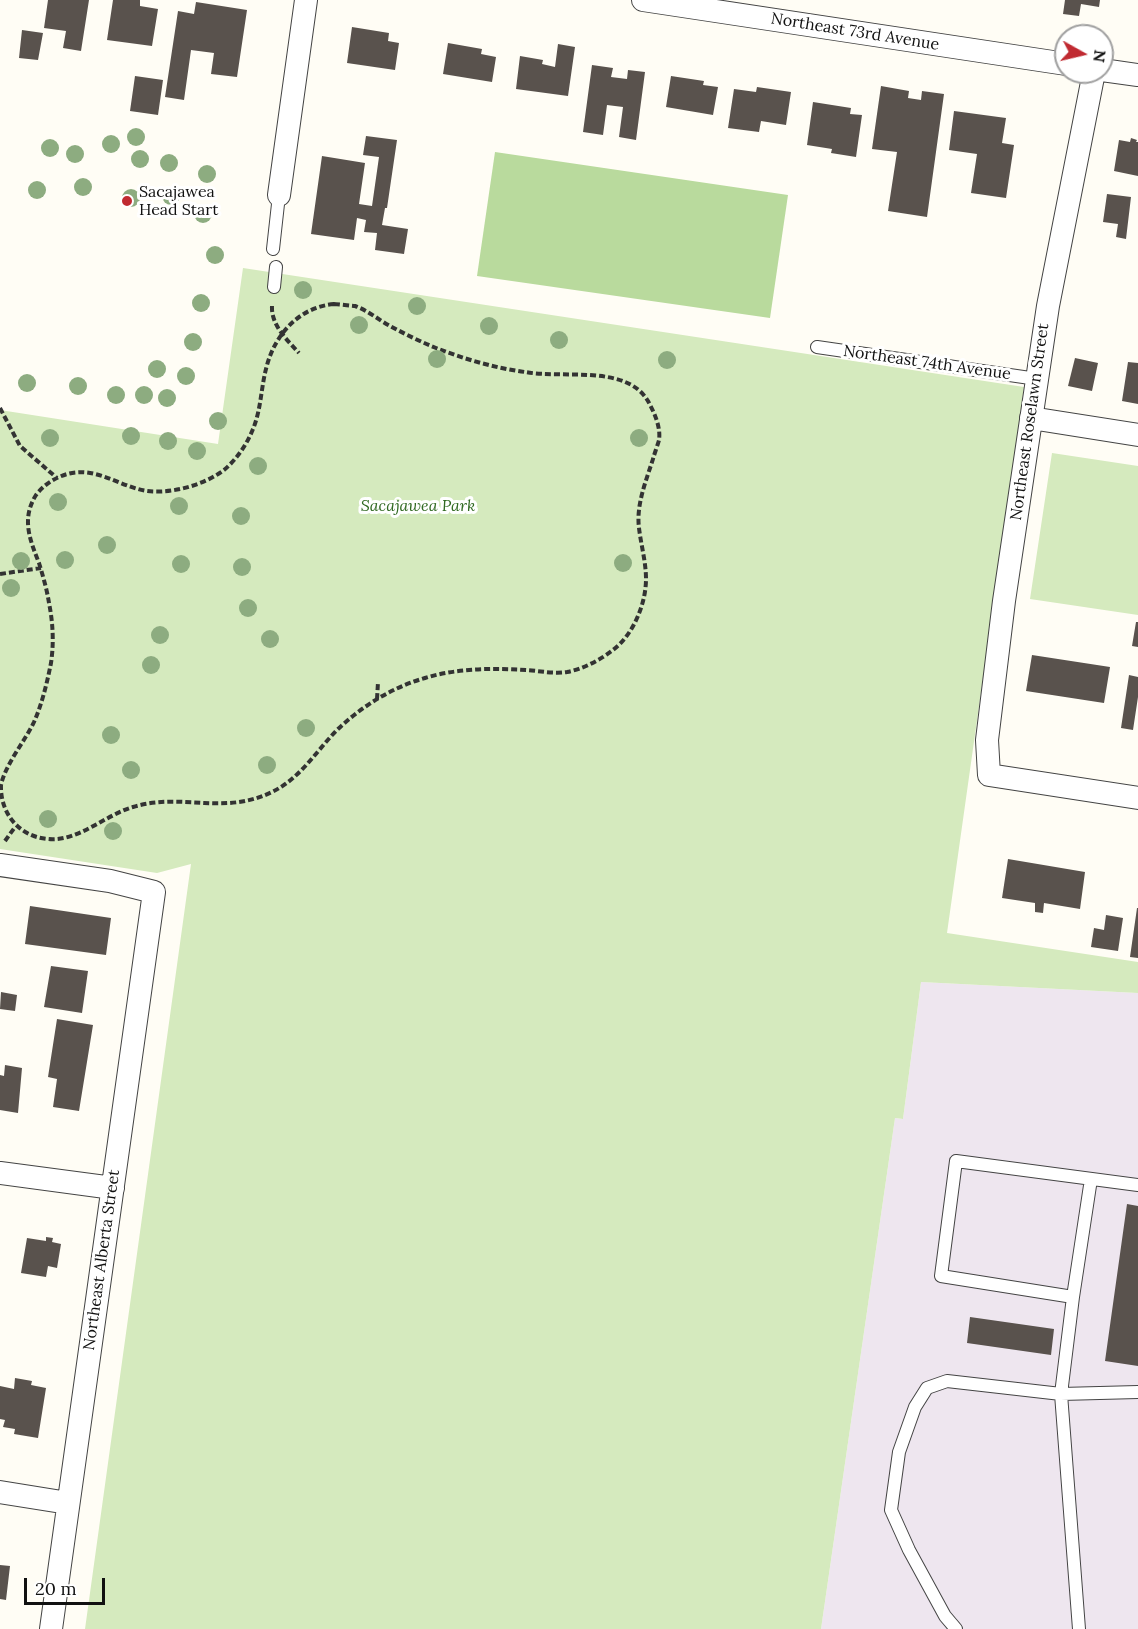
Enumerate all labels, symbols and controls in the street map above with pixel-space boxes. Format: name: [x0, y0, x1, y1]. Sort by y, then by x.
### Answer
street label: Northeast 73rd Avenue: [769, 9, 941, 55]
north arrow: [1054, 24, 1114, 84]
text: N: [1089, 49, 1111, 64]
place label: Sacajawea Head Start: [139, 182, 218, 220]
marker: Sacajawea Head Start: [120, 194, 134, 208]
street label: Northeast Roselawn Street: [1007, 322, 1053, 522]
street label: Northeast 74th Avenue: [842, 342, 1012, 384]
park label: Sacajawea Park: [361, 496, 475, 516]
street label: Northeast Alberta Street: [80, 1168, 124, 1352]
scale bar: [27, 1566, 108, 1604]
text: 20 m: [35, 1577, 77, 1600]

